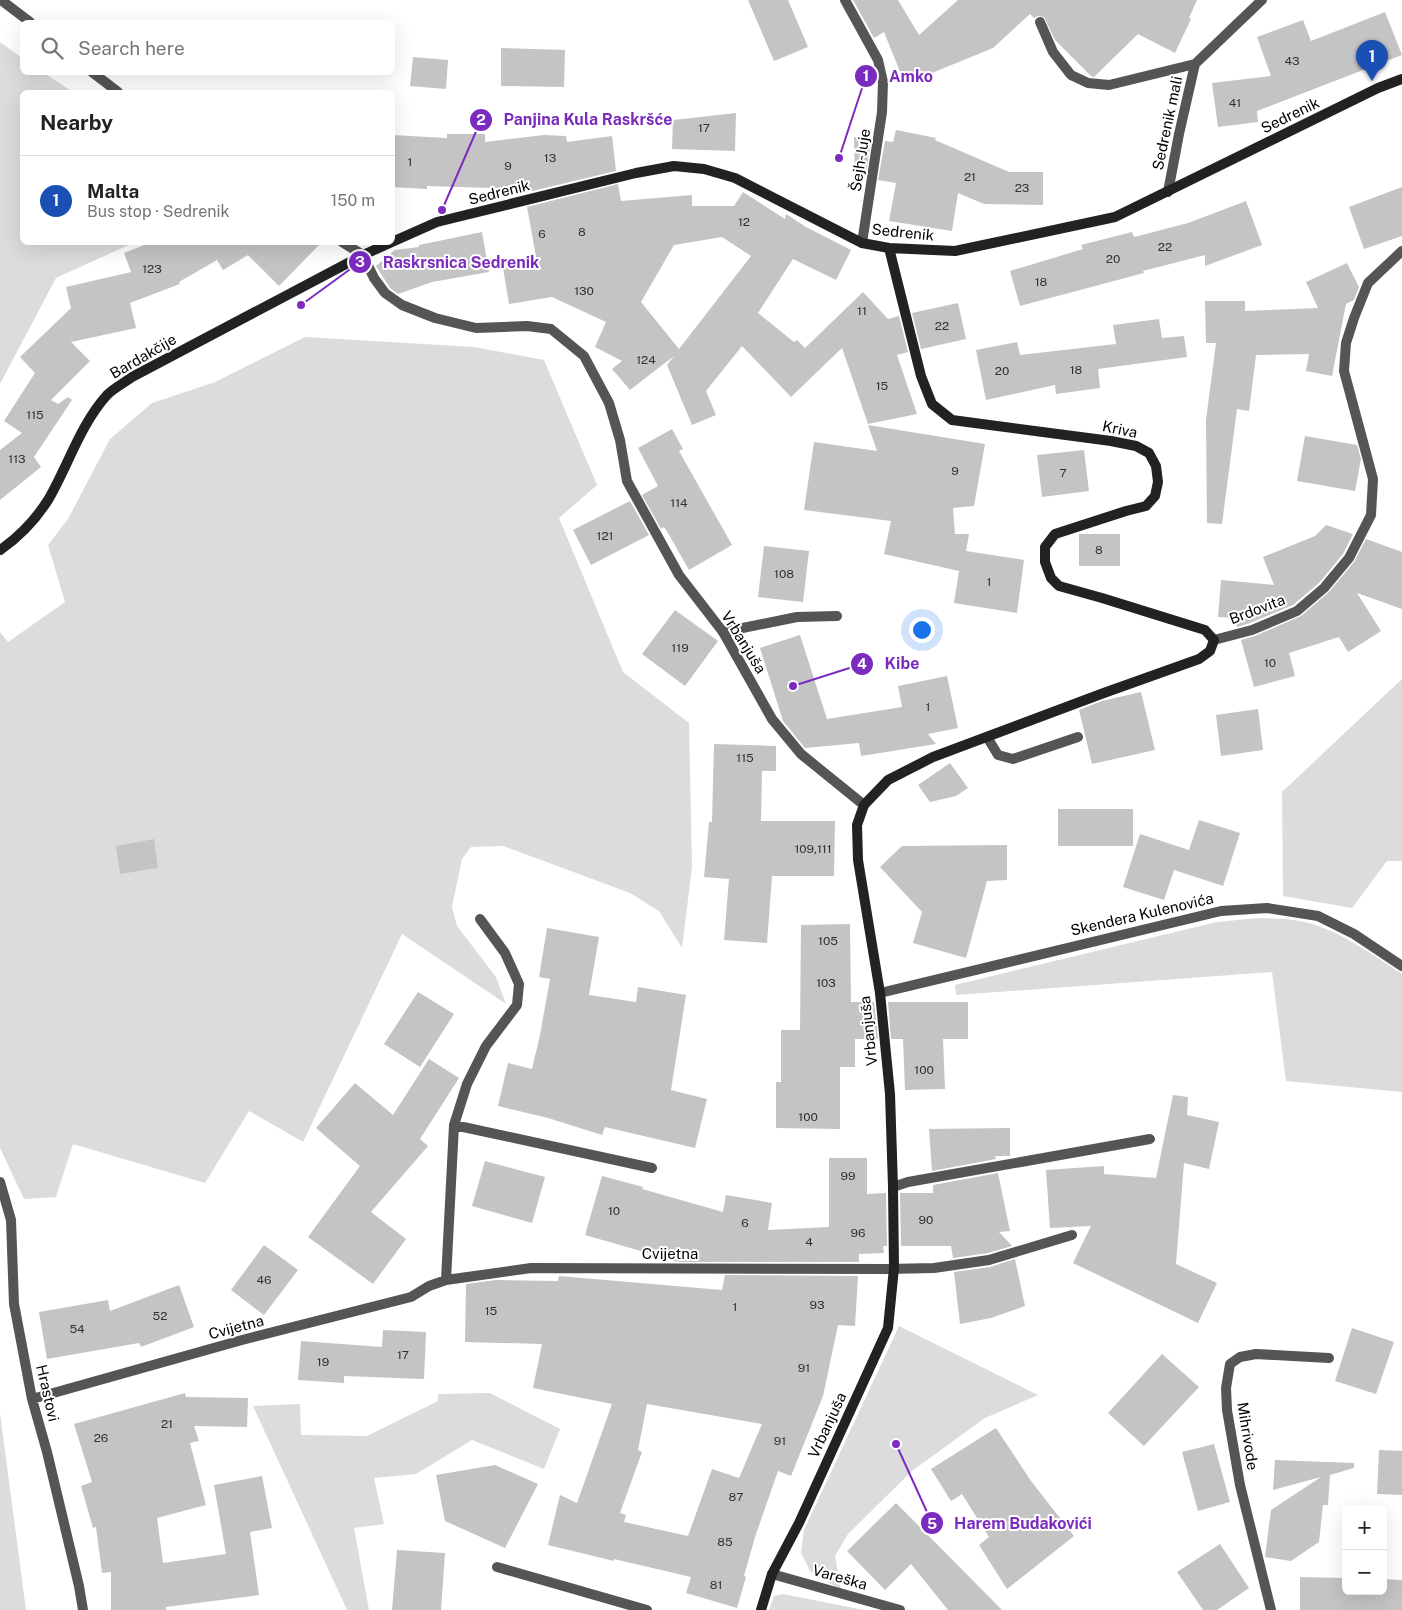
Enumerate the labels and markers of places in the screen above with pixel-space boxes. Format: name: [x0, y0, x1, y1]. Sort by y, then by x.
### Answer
pin: 1: [1356, 40, 1388, 81]
callout: Amko: [854, 60, 943, 91]
callout: Panjina Kula Raskršće: [468, 104, 682, 135]
callout: Raskrsnica Sedrenik: [348, 246, 549, 277]
callout: Kibe: [850, 648, 930, 679]
callout: Harem Budakovići: [919, 1508, 1102, 1539]

